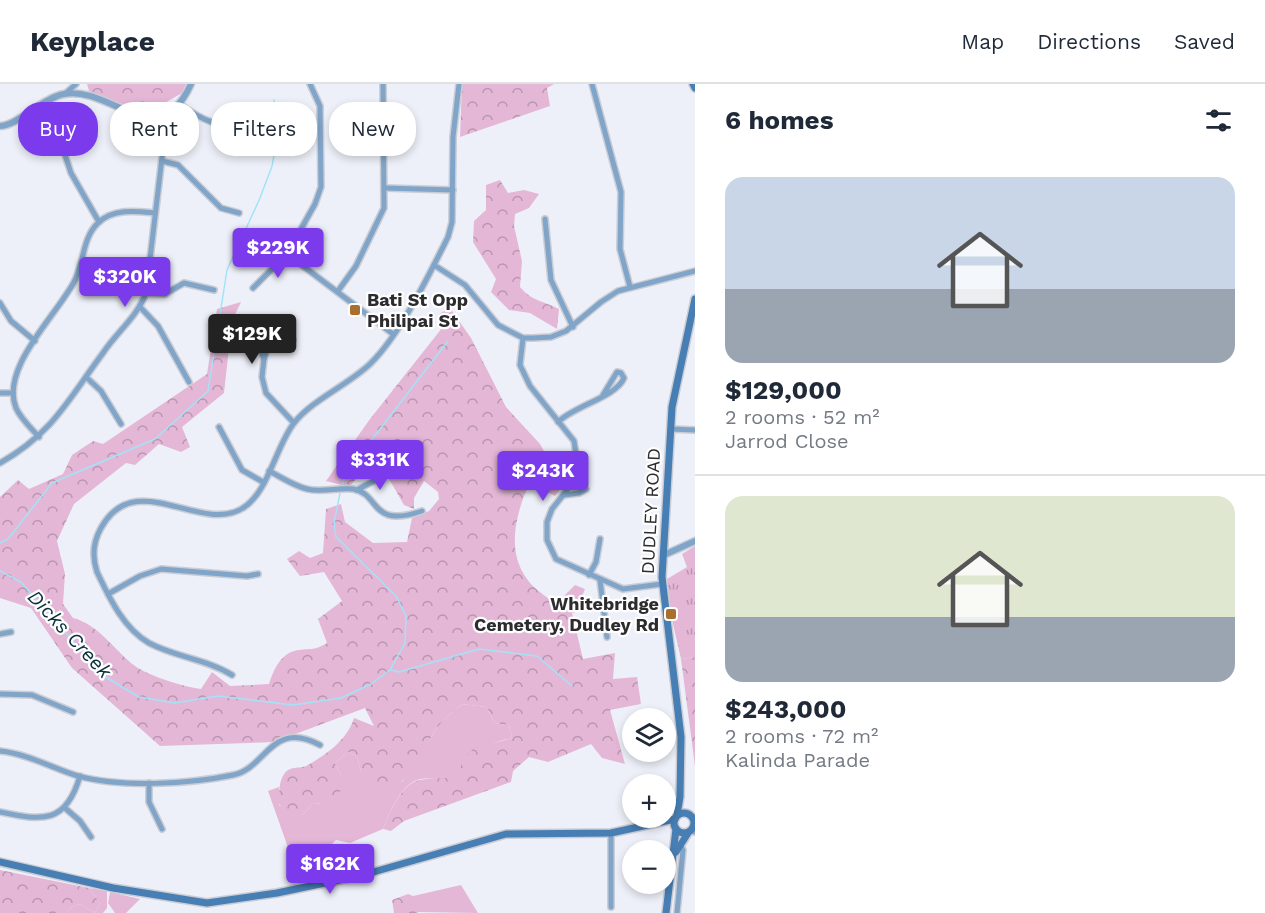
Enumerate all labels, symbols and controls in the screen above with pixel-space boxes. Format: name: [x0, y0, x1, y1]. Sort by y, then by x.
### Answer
text: Keyplace: [30, 25, 155, 58]
text: Map: [961, 29, 1004, 54]
text: Directions: [1037, 29, 1141, 54]
text: Saved: [1174, 29, 1235, 54]
chip: Buy: [18, 102, 98, 156]
chip: Rent: [110, 102, 199, 156]
chip: Filters: [211, 102, 317, 156]
chip: New: [329, 102, 416, 156]
icon: filters: [1202, 104, 1235, 137]
text: 6 homes: [725, 105, 834, 135]
icon: home: [926, 216, 1034, 324]
pin: $229K: [236, 228, 320, 279]
text: $229K: [247, 235, 309, 259]
pin: $320K: [83, 257, 167, 308]
text: $320K: [93, 264, 157, 288]
place label: Bati St Opp Philipai St: [367, 289, 468, 331]
marker: Bati St Opp Philipai St: [348, 303, 362, 317]
pin: $129K: [210, 314, 294, 365]
text: $129K: [222, 321, 282, 345]
text: $129,000: [725, 375, 842, 405]
text: 2 rooms · 52 m²: [725, 405, 880, 429]
text: Jarrod Close: [725, 429, 849, 453]
pin: $331K: [338, 440, 422, 491]
text: $331K: [350, 447, 410, 471]
street label: DUDLEY ROAD: [637, 447, 664, 575]
pin: $243K: [501, 451, 585, 502]
text: $243K: [511, 458, 575, 482]
icon: home: [926, 535, 1034, 643]
water label: Dicks Creek: [23, 585, 118, 684]
place label: Whitebridge Cemetery, Dudley Rd: [474, 593, 659, 635]
marker: Whitebridge Cemetery, Dudley Rd: [664, 607, 678, 621]
text: $243,000: [725, 694, 847, 724]
map controls: [622, 708, 676, 894]
button: layers: [622, 708, 676, 762]
text: 2 rooms · 72 m²: [725, 724, 878, 748]
text: Kalinda Parade: [725, 748, 870, 772]
button: +: [622, 774, 676, 828]
button: −: [622, 840, 676, 894]
pin: $162K: [288, 844, 372, 895]
text: $162K: [300, 851, 360, 875]

